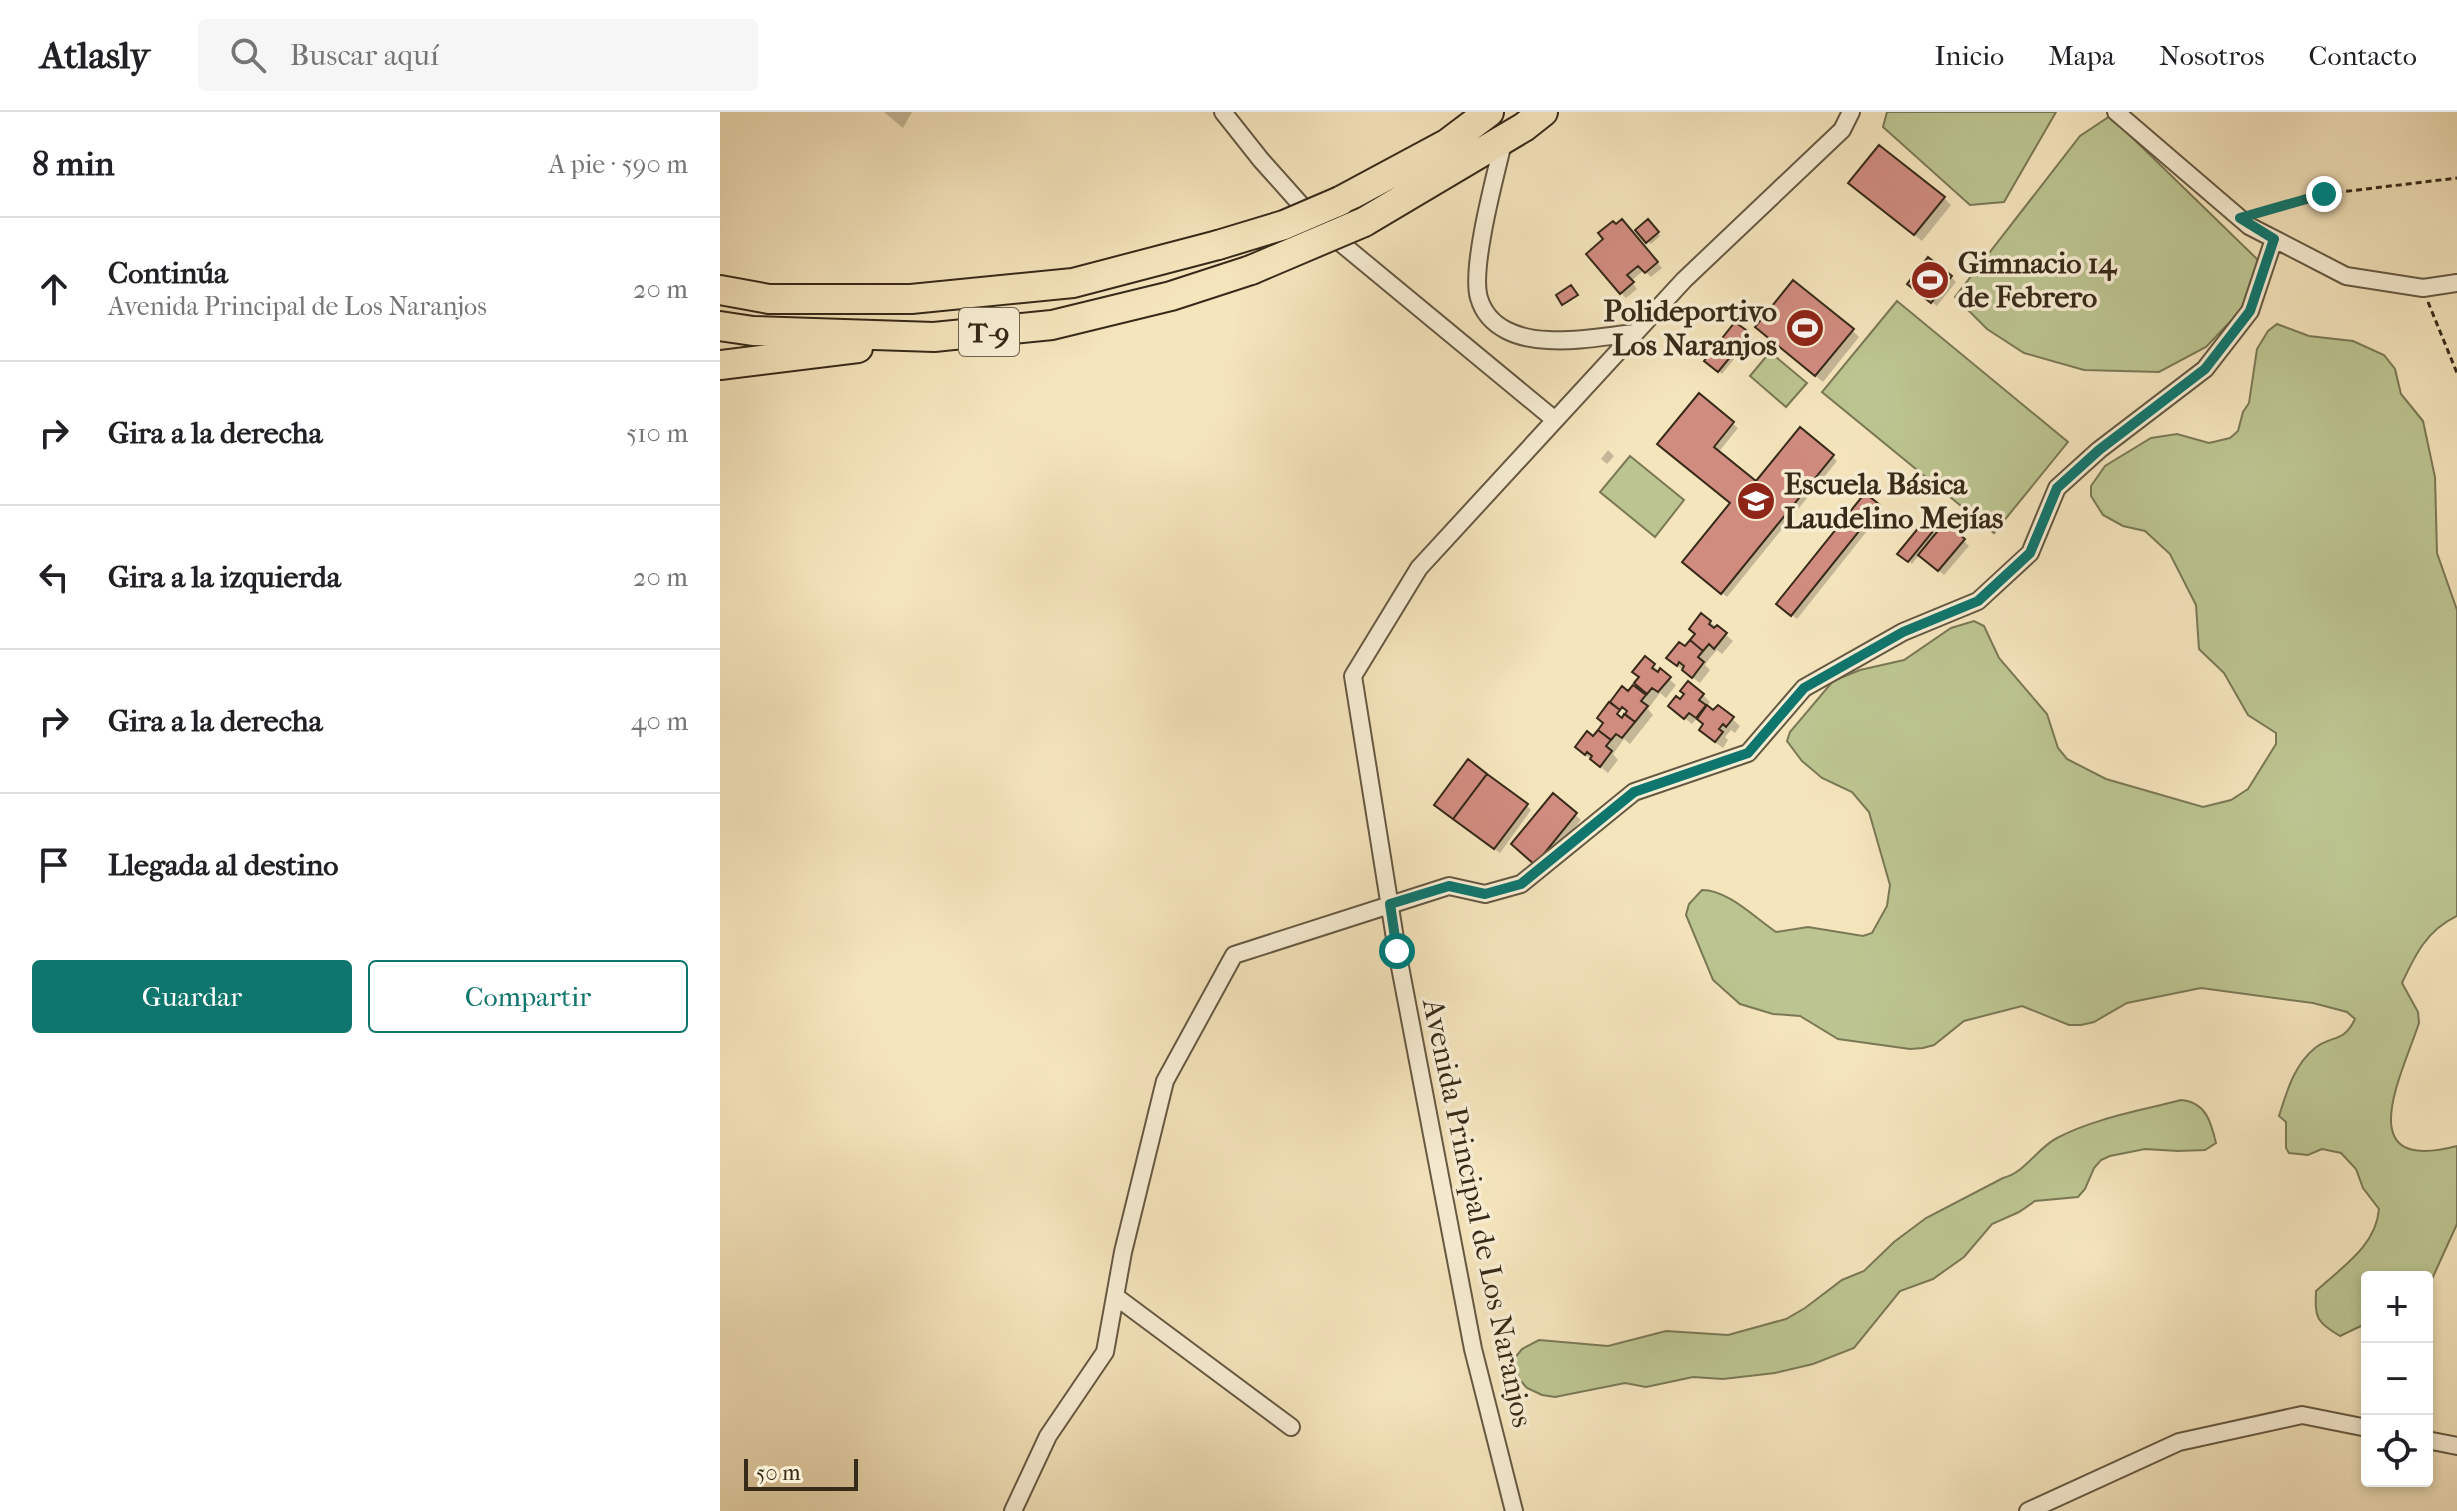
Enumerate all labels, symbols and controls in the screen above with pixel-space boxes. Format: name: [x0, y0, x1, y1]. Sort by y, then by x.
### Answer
search box: [198, 19, 758, 91]
text: Atlasly: [40, 33, 150, 78]
icon: search: [226, 33, 270, 77]
text: Buscar aquí: [290, 38, 439, 73]
text: Inicio: [1934, 39, 2004, 72]
text: Mapa: [2048, 39, 2115, 72]
text: Nosotros: [2159, 39, 2265, 72]
text: Contacto: [2309, 39, 2417, 72]
text: 8 min: [32, 144, 114, 184]
text: A pie · 590 m: [548, 149, 688, 180]
route end: [2306, 176, 2342, 212]
place label: Gimnacio 14 de Febrero: [1958, 246, 2118, 315]
text: Continúa: [108, 256, 228, 291]
sports icon: Gimnacio 14 de Febrero: [1909, 259, 1951, 301]
icon: ahead: [32, 267, 76, 311]
text: 20 m: [633, 274, 688, 305]
text: Avenida Principal de Los Naranjos: [108, 291, 487, 322]
place label: Polideportivo Los Naranjos: [1604, 294, 1777, 363]
sports icon: Polideportivo Los Naranjos: [1784, 307, 1826, 349]
road number: T-9: [959, 308, 1019, 356]
icon: right: [32, 411, 76, 455]
text: Gira a la derecha: [108, 416, 323, 451]
text: 510 m: [626, 418, 688, 449]
place label: Escuela Básica Laudelino Mejías: [1784, 467, 2003, 536]
school or university icon: Escuela Básica Laudelino Mejías: [1735, 480, 1777, 522]
icon: left: [32, 555, 76, 599]
text: Gira a la izquierda: [108, 560, 341, 595]
text: 20 m: [633, 562, 688, 593]
icon: right: [32, 699, 76, 743]
text: Gira a la derecha: [108, 704, 323, 739]
text: 40 m: [631, 706, 688, 737]
icon: arrive: [32, 843, 76, 887]
text: Llegada al destino: [108, 848, 338, 883]
route start: [1379, 933, 1415, 969]
button: Guardar: [32, 960, 352, 1033]
button: Compartir: [368, 960, 688, 1033]
street label: Avenida Principal de Los Naranjos: [1415, 995, 1540, 1431]
map controls: [2361, 1271, 2433, 1487]
button: +: [2361, 1271, 2433, 1343]
button: −: [2361, 1343, 2433, 1415]
button: locate: [2361, 1415, 2433, 1487]
scale bar: [744, 1455, 858, 1491]
text: 50 m: [756, 1460, 801, 1486]

